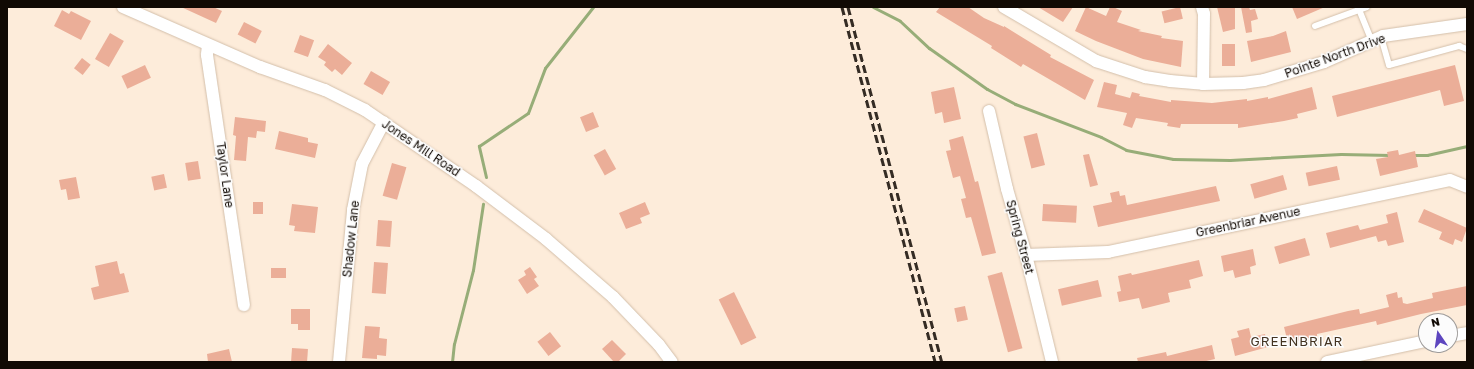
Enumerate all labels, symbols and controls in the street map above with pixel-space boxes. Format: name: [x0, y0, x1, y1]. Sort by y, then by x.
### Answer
street label: Pointe North Drive: [1283, 31, 1387, 81]
street label: Jones Mill Road: [379, 117, 463, 179]
street label: Taylor Lane: [213, 141, 237, 209]
street label: Spring Street: [1003, 198, 1037, 276]
street label: Shadow Lane: [340, 200, 362, 278]
street label: Greenbriar Avenue: [1194, 204, 1302, 240]
north arrow: [1418, 313, 1458, 353]
text: N: [1430, 315, 1441, 329]
district label: GREENBRIAR: [1251, 333, 1343, 349]

